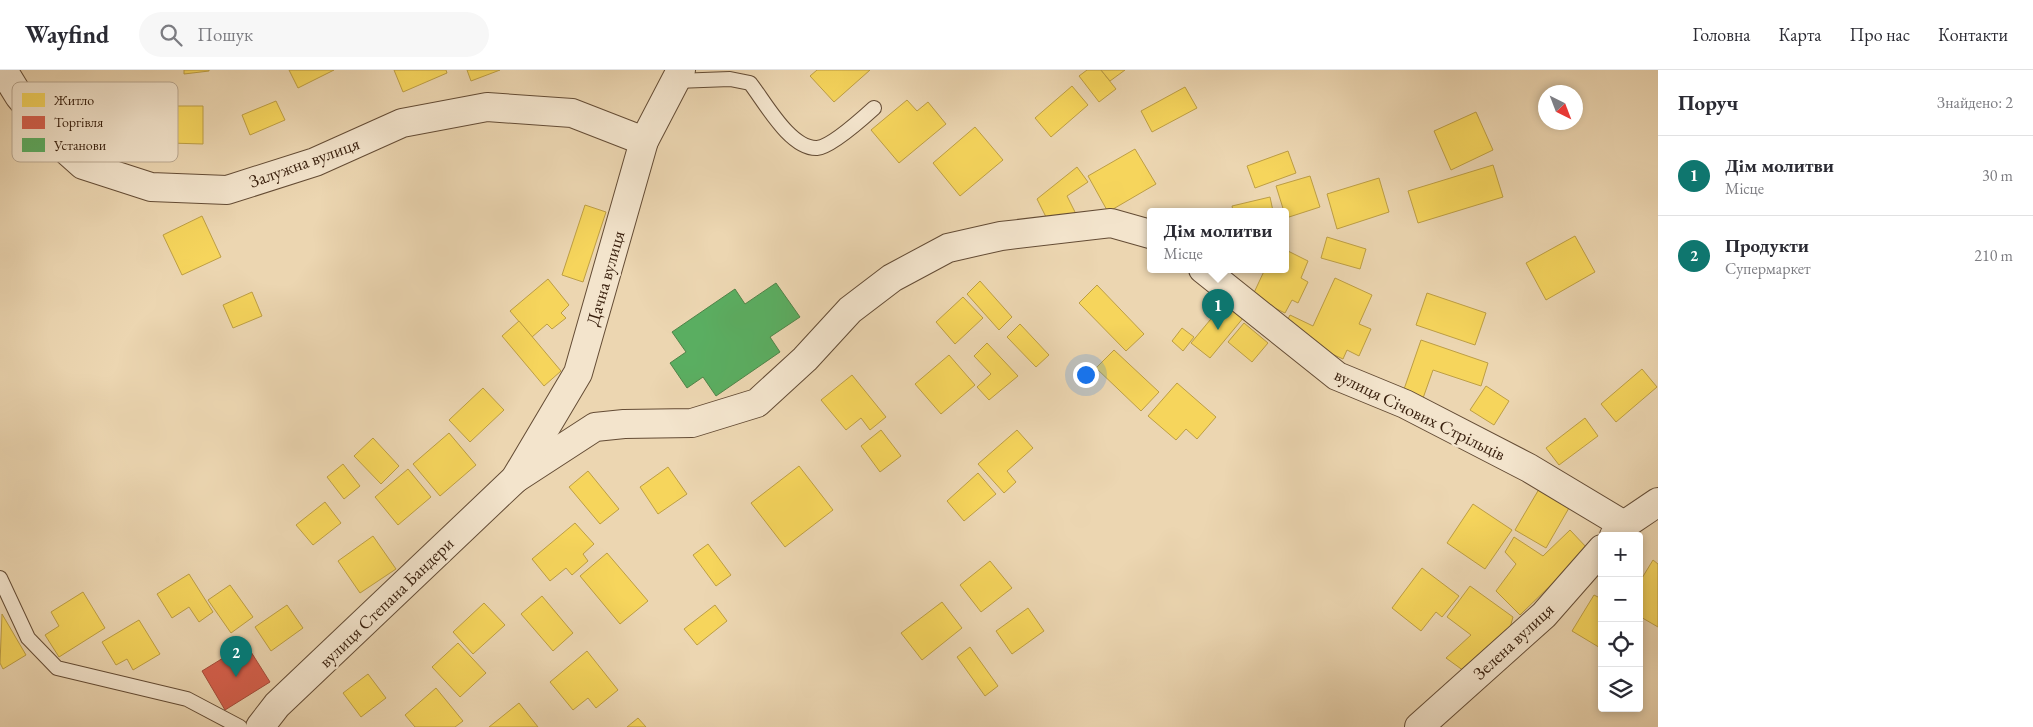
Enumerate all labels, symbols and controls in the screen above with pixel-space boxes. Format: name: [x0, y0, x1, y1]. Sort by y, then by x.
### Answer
search box: [139, 12, 489, 57]
text: Wayfind: [25, 19, 109, 50]
icon: search: [157, 21, 185, 49]
text: Пошук: [197, 22, 253, 47]
text: Головна: [1693, 23, 1750, 46]
text: Карта: [1778, 23, 1821, 46]
text: Про нас: [1849, 23, 1910, 46]
text: Контакти: [1938, 23, 2008, 46]
legend: [12, 82, 178, 162]
north arrow: [1538, 85, 1583, 130]
text: Поруч: [1678, 89, 1738, 116]
text: Житло: [53, 91, 94, 109]
text: Знайдено: 2: [1937, 92, 2013, 113]
text: Торгівля: [54, 113, 103, 131]
street label: Залужна вулиця: [246, 131, 362, 193]
text: Установи: [53, 136, 107, 154]
text: Дім молитви: [1725, 153, 1834, 178]
text: 1: [1690, 165, 1698, 186]
text: 30 m: [1982, 165, 2013, 186]
text: Місце: [1725, 178, 1764, 199]
popup: [1147, 208, 1289, 273]
text: Дім молитви: [1164, 218, 1272, 243]
street label: Дачна вулиця: [580, 228, 630, 328]
text: Продукти: [1725, 233, 1809, 258]
text: Місце: [1164, 243, 1203, 264]
text: 2: [1690, 245, 1698, 266]
text: 210 m: [1974, 245, 2013, 266]
text: Супермаркет: [1725, 258, 1811, 279]
pin: 1: [1202, 289, 1234, 330]
your location: [1073, 362, 1099, 388]
street label: вулиця Січових Стрільців: [1331, 363, 1510, 466]
street label: вулиця Степана Бандери: [314, 531, 459, 672]
map controls: [1598, 532, 1643, 712]
button: +: [1598, 532, 1643, 577]
button: −: [1598, 577, 1643, 622]
street label: Зелена вулиця: [1468, 598, 1558, 684]
button: locate: [1598, 622, 1643, 667]
pin: 2: [220, 636, 252, 677]
button: layers: [1598, 667, 1643, 712]

